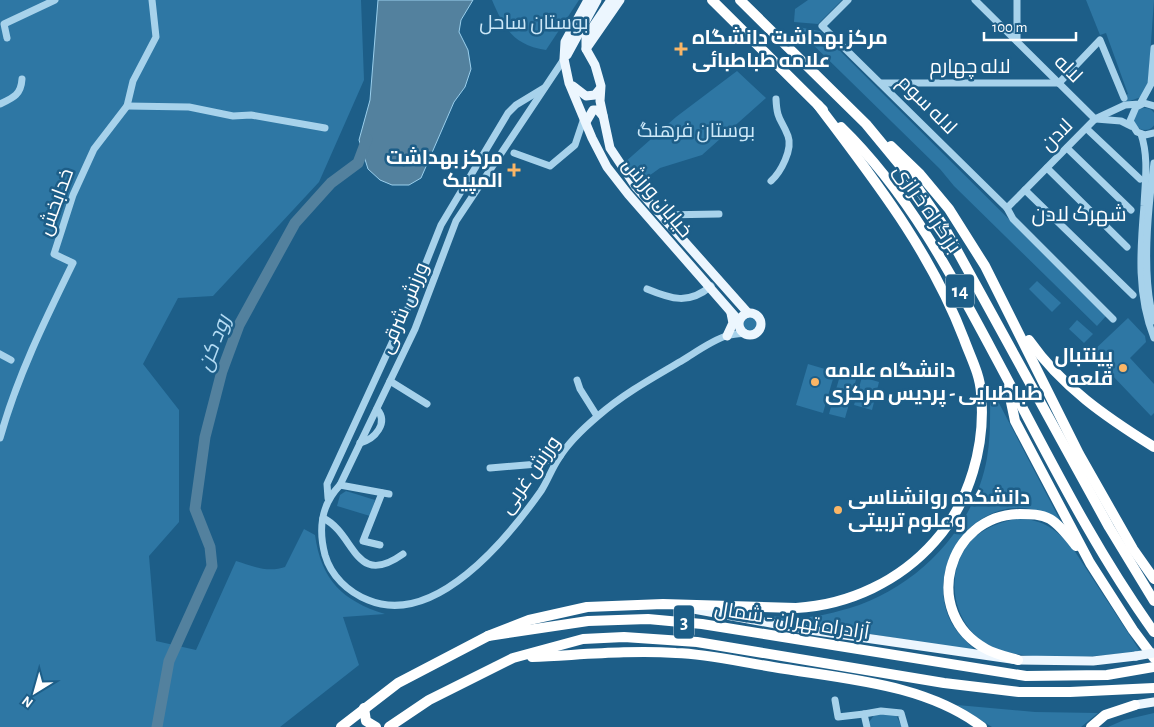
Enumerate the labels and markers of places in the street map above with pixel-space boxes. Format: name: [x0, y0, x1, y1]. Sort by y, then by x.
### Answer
place label: مرکز بهداشت دانشگاه علامه طباطبائی: [692, 27, 888, 72]
marker: مرکز بهداشت دانشگاه علامه طباطبائی: [674, 42, 688, 56]
place label: مرکز بهداشت المپیک: [386, 147, 503, 194]
marker: مرکز بهداشت المپیک: [507, 163, 521, 177]
place label: پینتبال قلعه: [1055, 346, 1113, 389]
place label: دانشگاه علامه طباطبایی - پردیس مرکزی: [825, 360, 1043, 407]
marker: پینتبال قلعه: [1117, 362, 1129, 374]
marker: دانشگاه علامه طباطبایی - پردیس مرکزی: [809, 376, 821, 388]
place label: دانشکده روانشناسی و علوم تربیتی: [848, 487, 1030, 534]
marker: دانشکده روانشناسی و علوم تربیتی: [832, 504, 844, 516]

